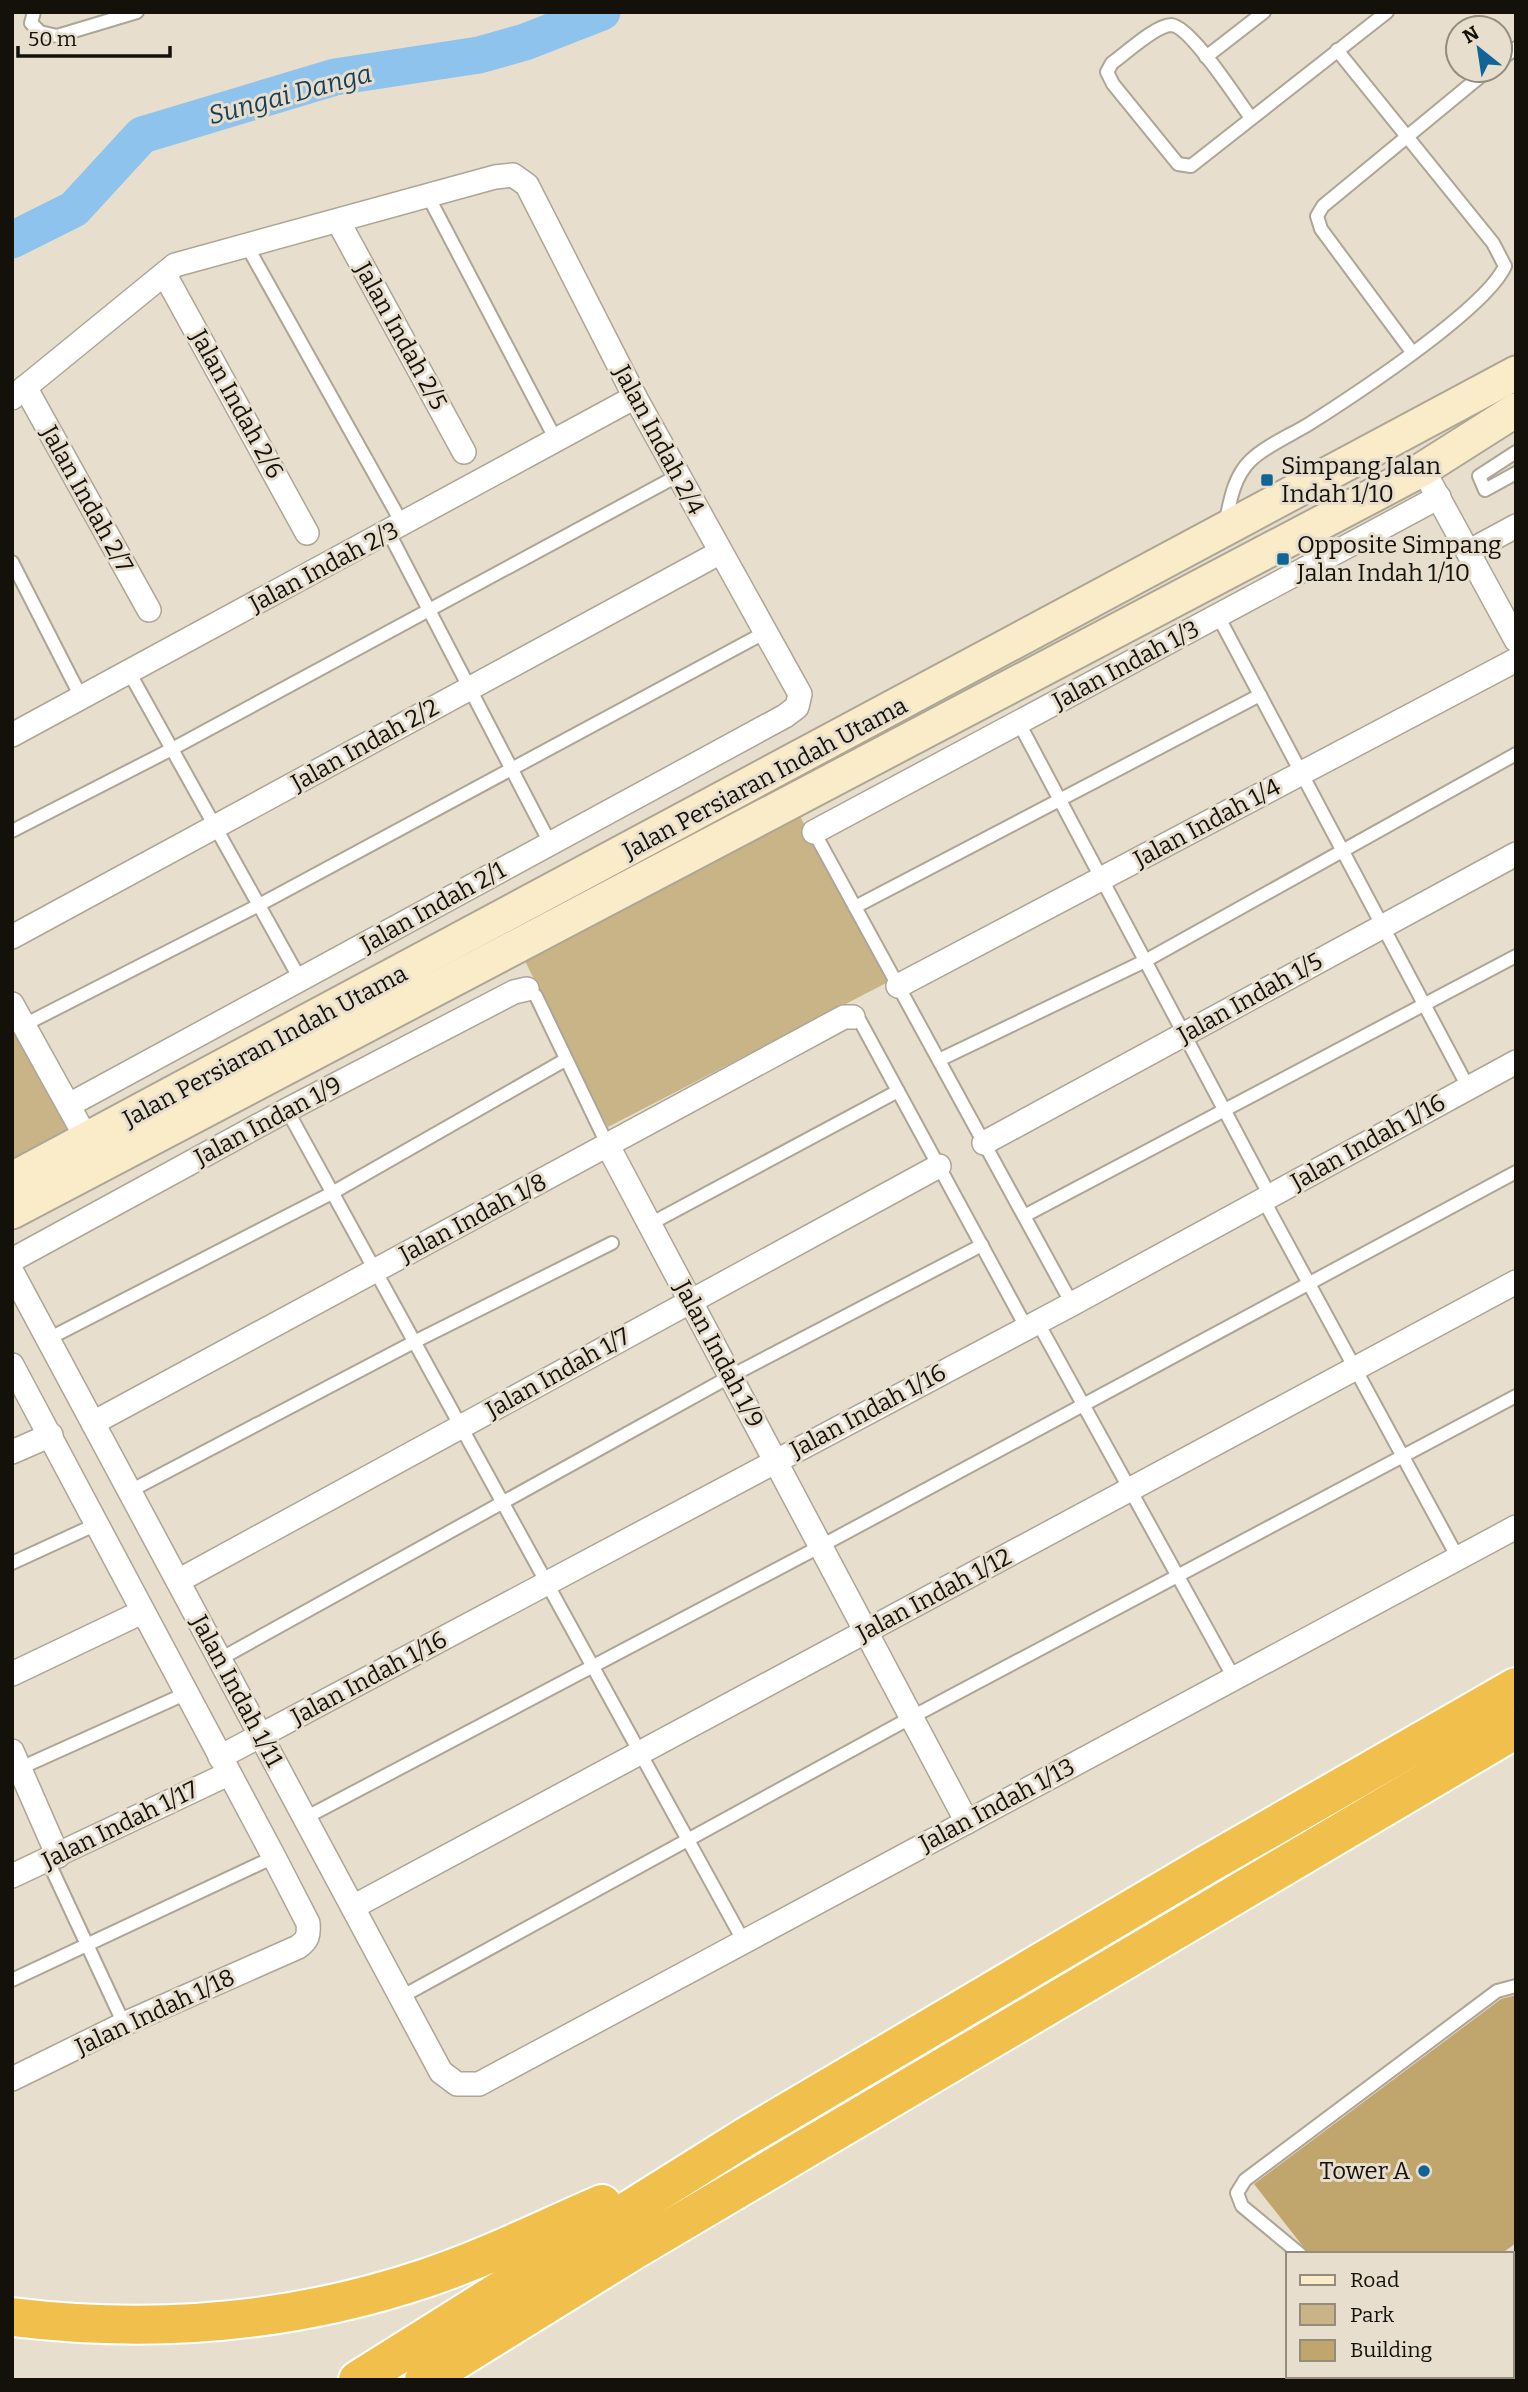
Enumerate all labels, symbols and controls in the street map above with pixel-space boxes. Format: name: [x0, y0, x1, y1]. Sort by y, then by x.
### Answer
scale bar: [18, 14, 170, 58]
north arrow: [1444, 14, 1514, 84]
text: N: [1459, 21, 1483, 48]
text: 50 m: [28, 26, 77, 52]
water label: Sungai Danga: [205, 58, 375, 131]
street label: Jalan Indah 2/5: [348, 257, 453, 415]
street label: Jalan Indah 2/6: [184, 324, 289, 483]
street label: Jalan Indah 2/4: [607, 360, 710, 520]
street label: Jalan Indah 2/7: [35, 420, 139, 577]
place label: Simpang Jalan Indah 1/10: [1281, 452, 1441, 508]
marker: Simpang Jalan Indah 1/10: [1259, 472, 1275, 488]
street label: Jalan Indah 2/3: [244, 516, 403, 619]
place label: Opposite Simpang Jalan Indah 1/10: [1296, 531, 1502, 587]
marker: Opposite Simpang Jalan Indah 1/10: [1275, 551, 1291, 567]
street label: Jalan Indah 1/3: [1047, 615, 1204, 716]
street label: Jalan Persiaran Indah Utama: [617, 691, 912, 865]
street label: Jalan Indah 2/2: [285, 693, 444, 798]
street label: Jalan Indah 1/4: [1128, 773, 1285, 874]
street label: Jalan Indah 2/1: [355, 856, 510, 959]
street label: Jalan Indah 1/5: [1172, 947, 1327, 1050]
street label: Jalan Persiaran Indah Utama: [117, 959, 412, 1133]
street label: Jalan Indan 1/9: [189, 1071, 346, 1172]
street label: Jalan Indah 1/16: [1285, 1088, 1450, 1196]
street label: Jalan Indah 1/8: [394, 1167, 551, 1269]
street label: Jalan Indah 1/9: [668, 1275, 769, 1432]
street label: Jalan Indah 1/7: [480, 1322, 635, 1425]
street label: Jalan Indah 1/16: [785, 1358, 950, 1464]
street label: Jalan Indah 1/12: [851, 1543, 1016, 1648]
street label: Jalan Indah 1/11: [185, 1610, 289, 1772]
street label: Jalan Indah 1/16: [286, 1625, 451, 1731]
street label: Jalan Indah 1/13: [914, 1752, 1079, 1858]
street label: Jalan Indah 1/17: [37, 1775, 202, 1875]
street label: Jalan Indah 1/18: [70, 1963, 239, 2062]
place label: Tower A: [1320, 2157, 1410, 2185]
marker: Tower A: [1416, 2163, 1432, 2179]
legend: [1286, 2252, 1514, 2378]
text: Road: [1350, 2267, 1399, 2293]
text: Park: [1350, 2302, 1394, 2328]
text: Building: [1350, 2337, 1433, 2363]

